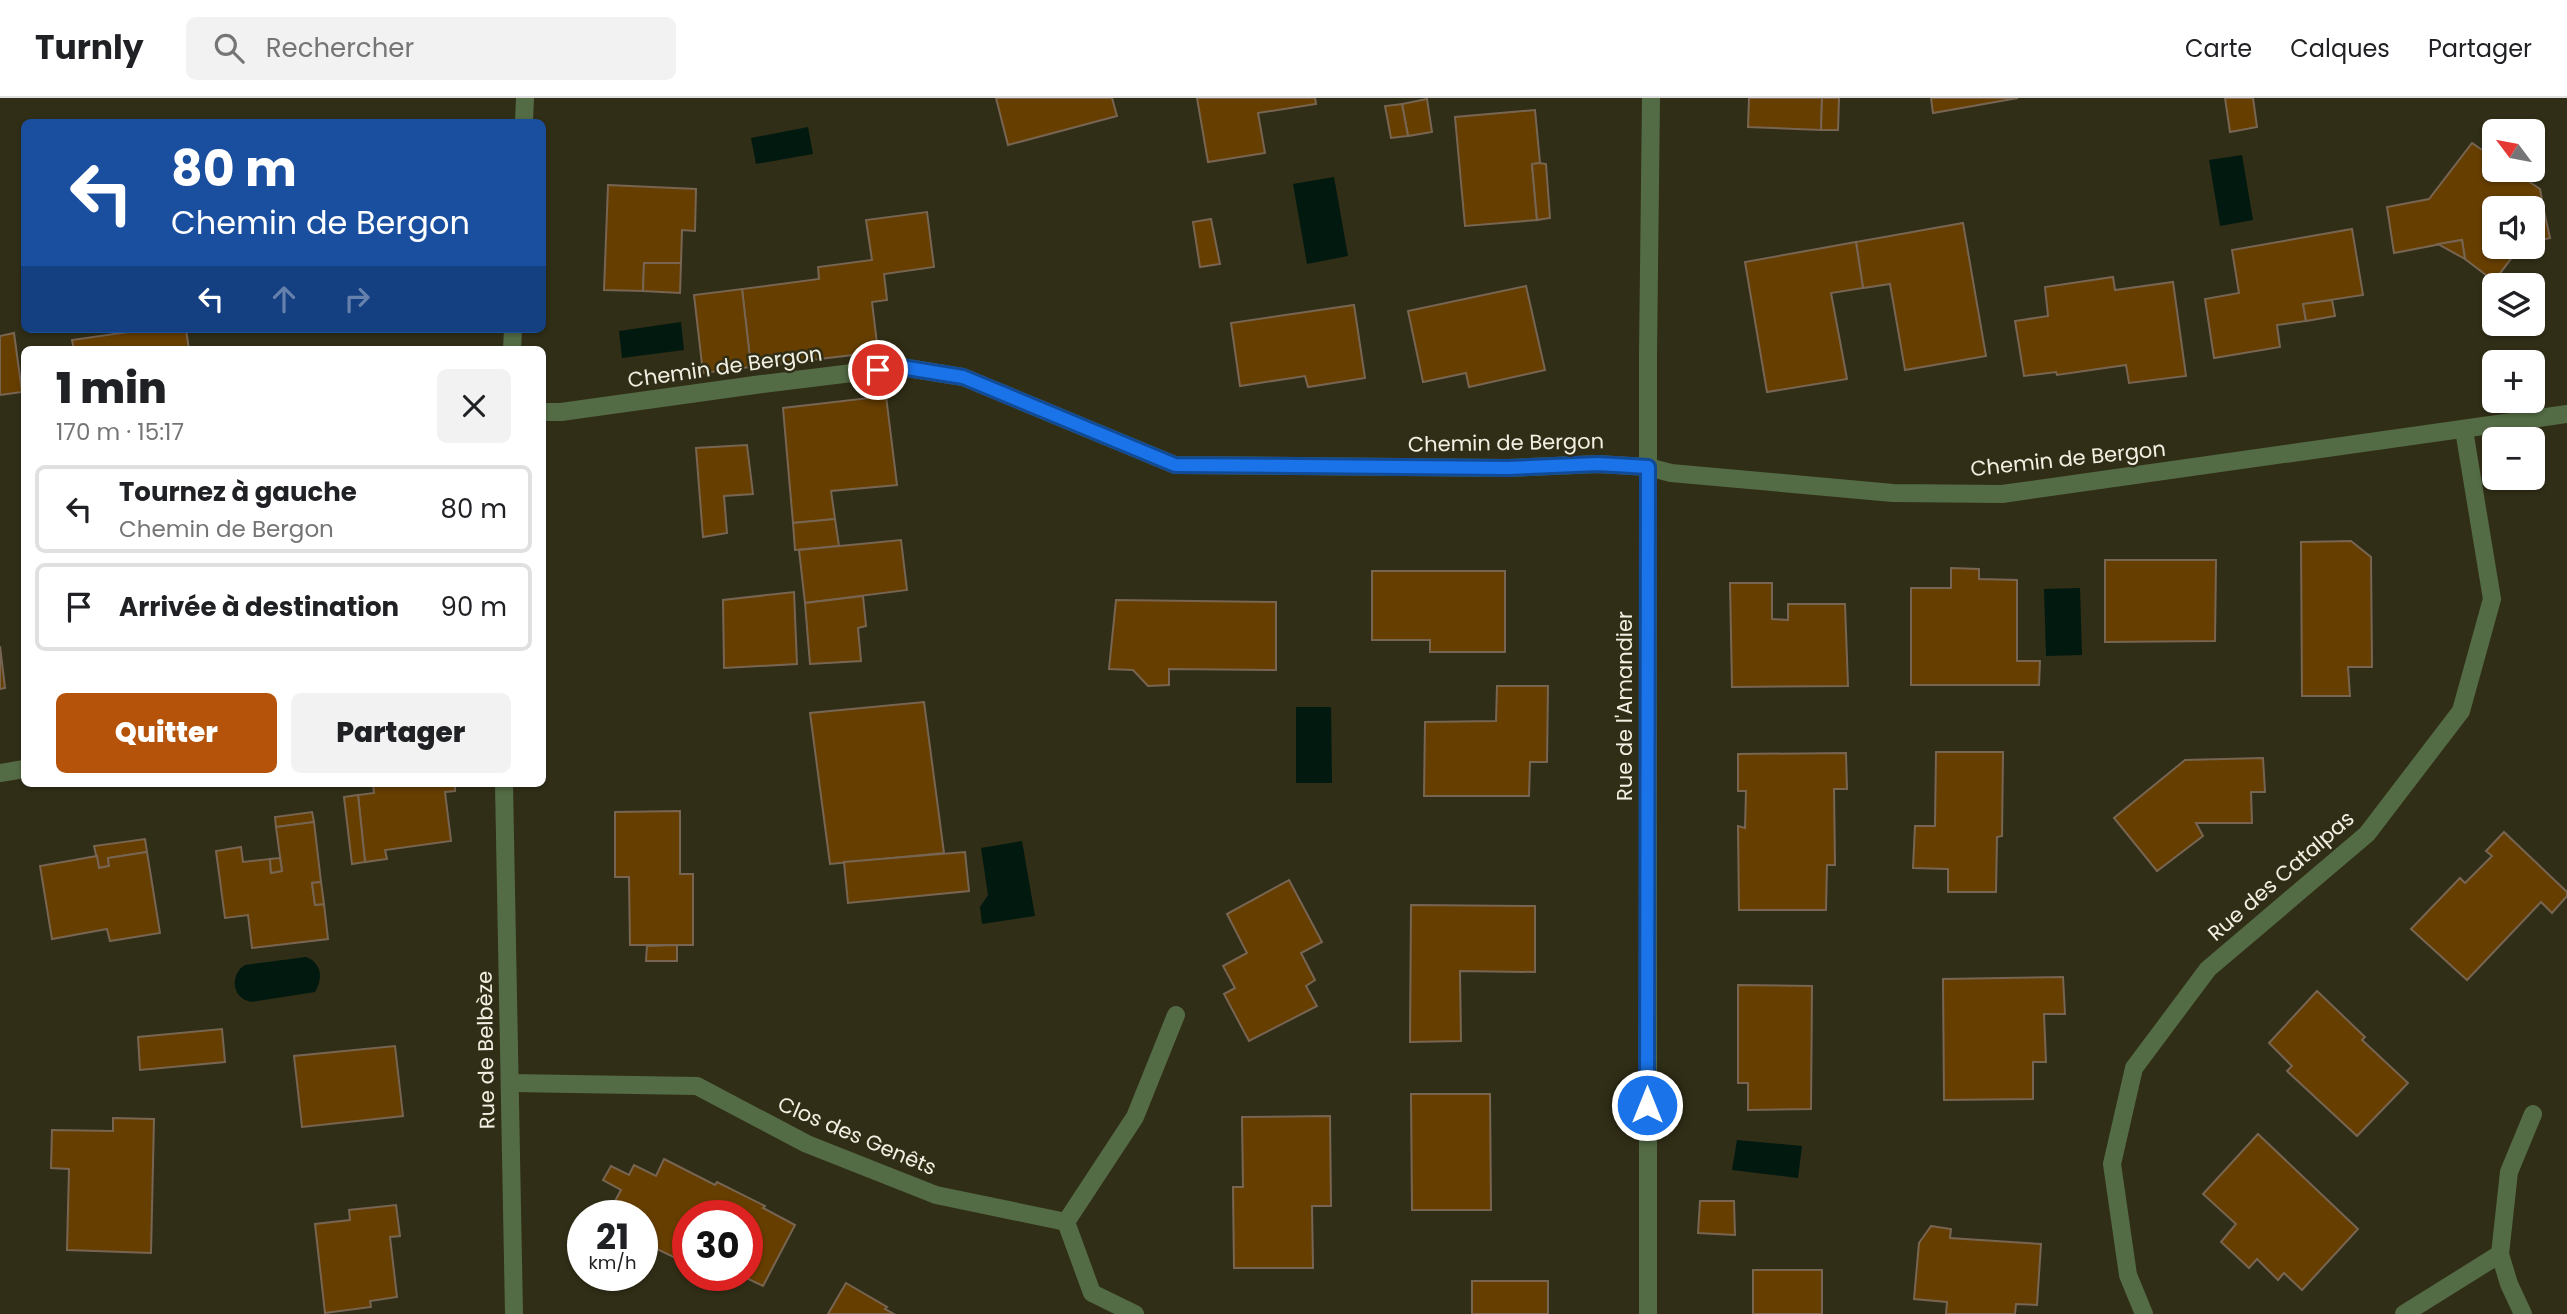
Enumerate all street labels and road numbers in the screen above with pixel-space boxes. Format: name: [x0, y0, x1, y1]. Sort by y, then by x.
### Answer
street label: Chemin de Bergon: [626, 338, 824, 395]
street label: Chemin de Bergon: [1408, 426, 1604, 459]
street label: Chemin de Bergon: [1969, 434, 2167, 483]
street label: Rue de l'Amandier: [1610, 611, 1639, 801]
street label: Rue des Catalpas: [2201, 804, 2360, 947]
street label: Rue de Belbèze: [470, 971, 501, 1130]
street label: Clos des Genêts: [773, 1089, 941, 1182]

